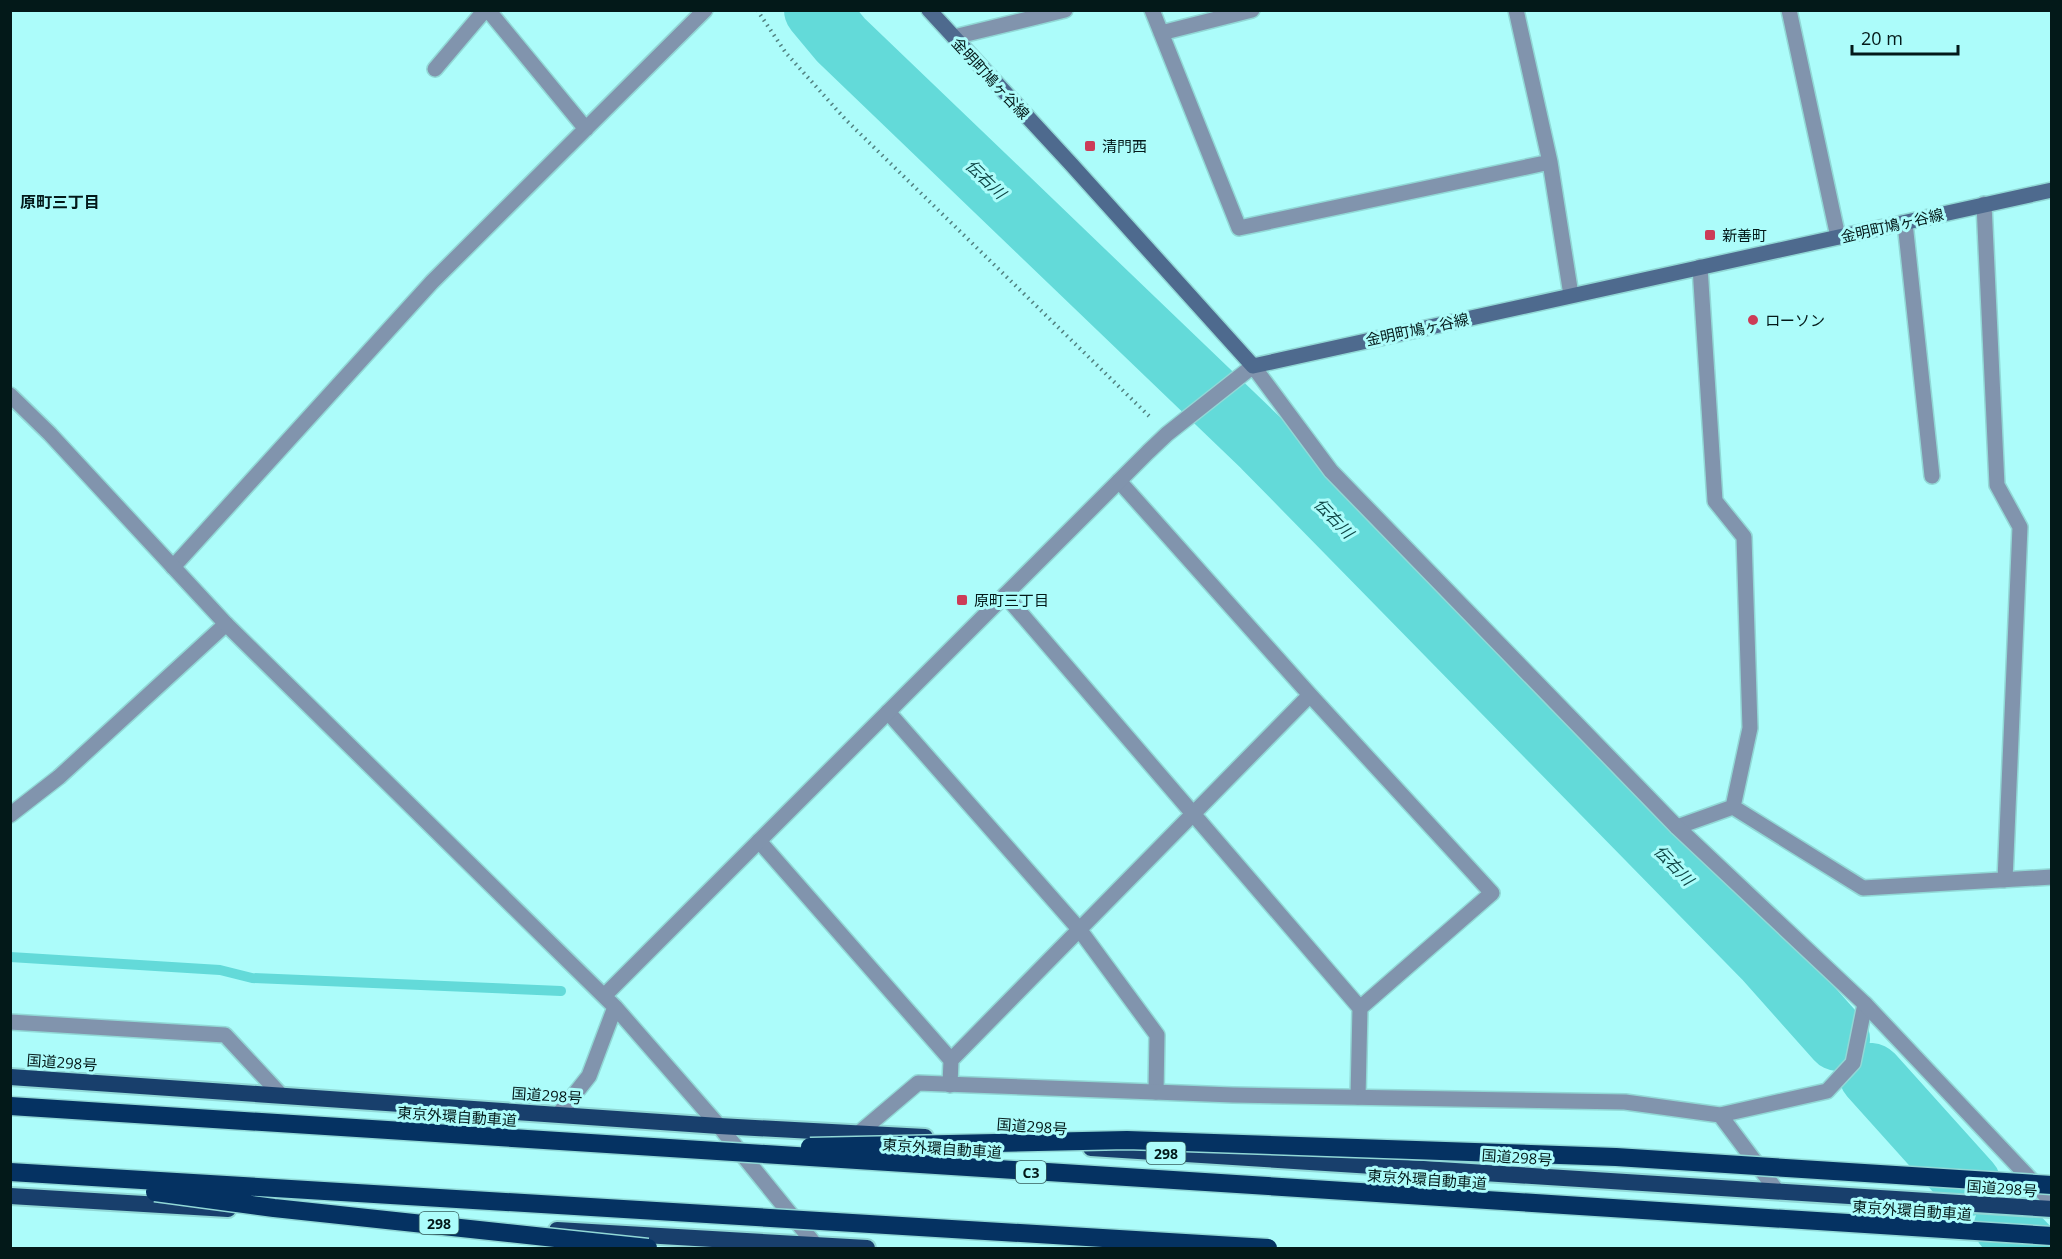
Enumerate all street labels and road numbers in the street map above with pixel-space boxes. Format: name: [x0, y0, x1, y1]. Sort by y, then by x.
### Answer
street label: 金明町鳩ヶ谷線: [948, 33, 1034, 123]
street label: 金明町鳩ヶ谷線: [1839, 203, 1945, 247]
street label: 金明町鳩ヶ谷線: [1364, 308, 1470, 350]
street label: 国道298号: [26, 1050, 98, 1074]
street label: 国道298号: [511, 1083, 583, 1107]
street label: 東京外環自動車道: [396, 1102, 518, 1130]
street label: 国道298号: [996, 1114, 1068, 1138]
street label: 東京外環自動車道: [881, 1134, 1003, 1162]
road number: 298: [1146, 1142, 1186, 1164]
street label: 国道298号: [1481, 1145, 1553, 1169]
road number: C3: [1016, 1161, 1046, 1183]
street label: 東京外環自動車道: [1366, 1165, 1488, 1193]
street label: 国道298号: [1966, 1176, 2038, 1200]
street label: 東京外環自動車道: [1851, 1196, 1973, 1224]
road number: 298: [420, 1212, 458, 1234]

